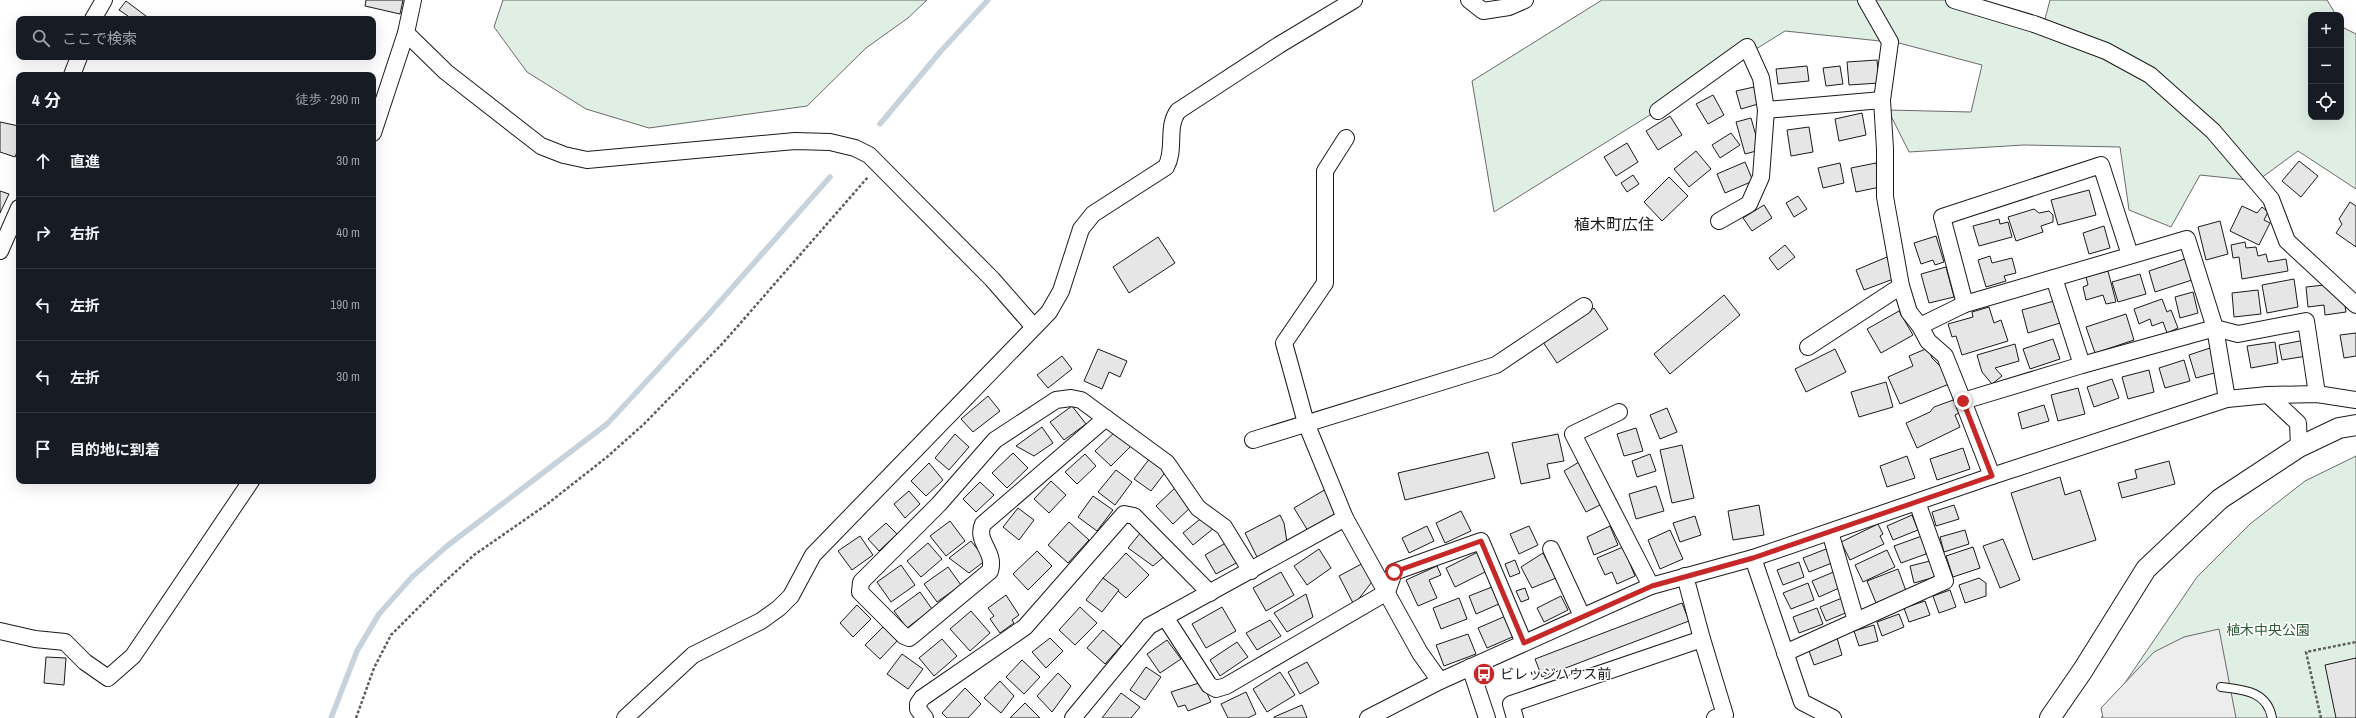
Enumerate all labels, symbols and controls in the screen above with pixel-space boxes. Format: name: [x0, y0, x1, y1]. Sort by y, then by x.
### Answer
map controls: [2308, 12, 2344, 120]
button: +: [2308, 12, 2344, 48]
search box: [16, 16, 376, 60]
icon: search: [30, 27, 52, 49]
text: ここで検索: [62, 28, 137, 49]
button: −: [2308, 48, 2344, 84]
button: locate: [2308, 84, 2344, 120]
text: 4 分: [32, 88, 61, 111]
text: 徒歩 · 290 m: [295, 91, 360, 108]
icon: ahead: [32, 150, 54, 172]
text: 直進: [70, 151, 100, 172]
text: 30 m: [336, 152, 360, 169]
district label: 植木町広住: [1574, 213, 1654, 235]
icon: right: [32, 222, 54, 244]
text: 右折: [70, 223, 100, 244]
text: 40 m: [336, 224, 360, 241]
icon: left: [32, 294, 54, 316]
text: 左折: [70, 295, 100, 316]
text: 190 m: [330, 296, 360, 313]
icon: left: [32, 366, 54, 388]
text: 左折: [70, 367, 100, 388]
text: 30 m: [336, 368, 360, 385]
route end: [1954, 392, 1972, 410]
icon: arrive: [32, 438, 54, 460]
text: 目的地に到着: [70, 439, 160, 460]
route start: [1385, 563, 1403, 581]
park label: 植木中央公園: [2226, 621, 2310, 639]
bus stop icon: ビレッジハウス前: [1471, 661, 1497, 687]
place label: ビレッジハウス前: [1500, 665, 1611, 683]

